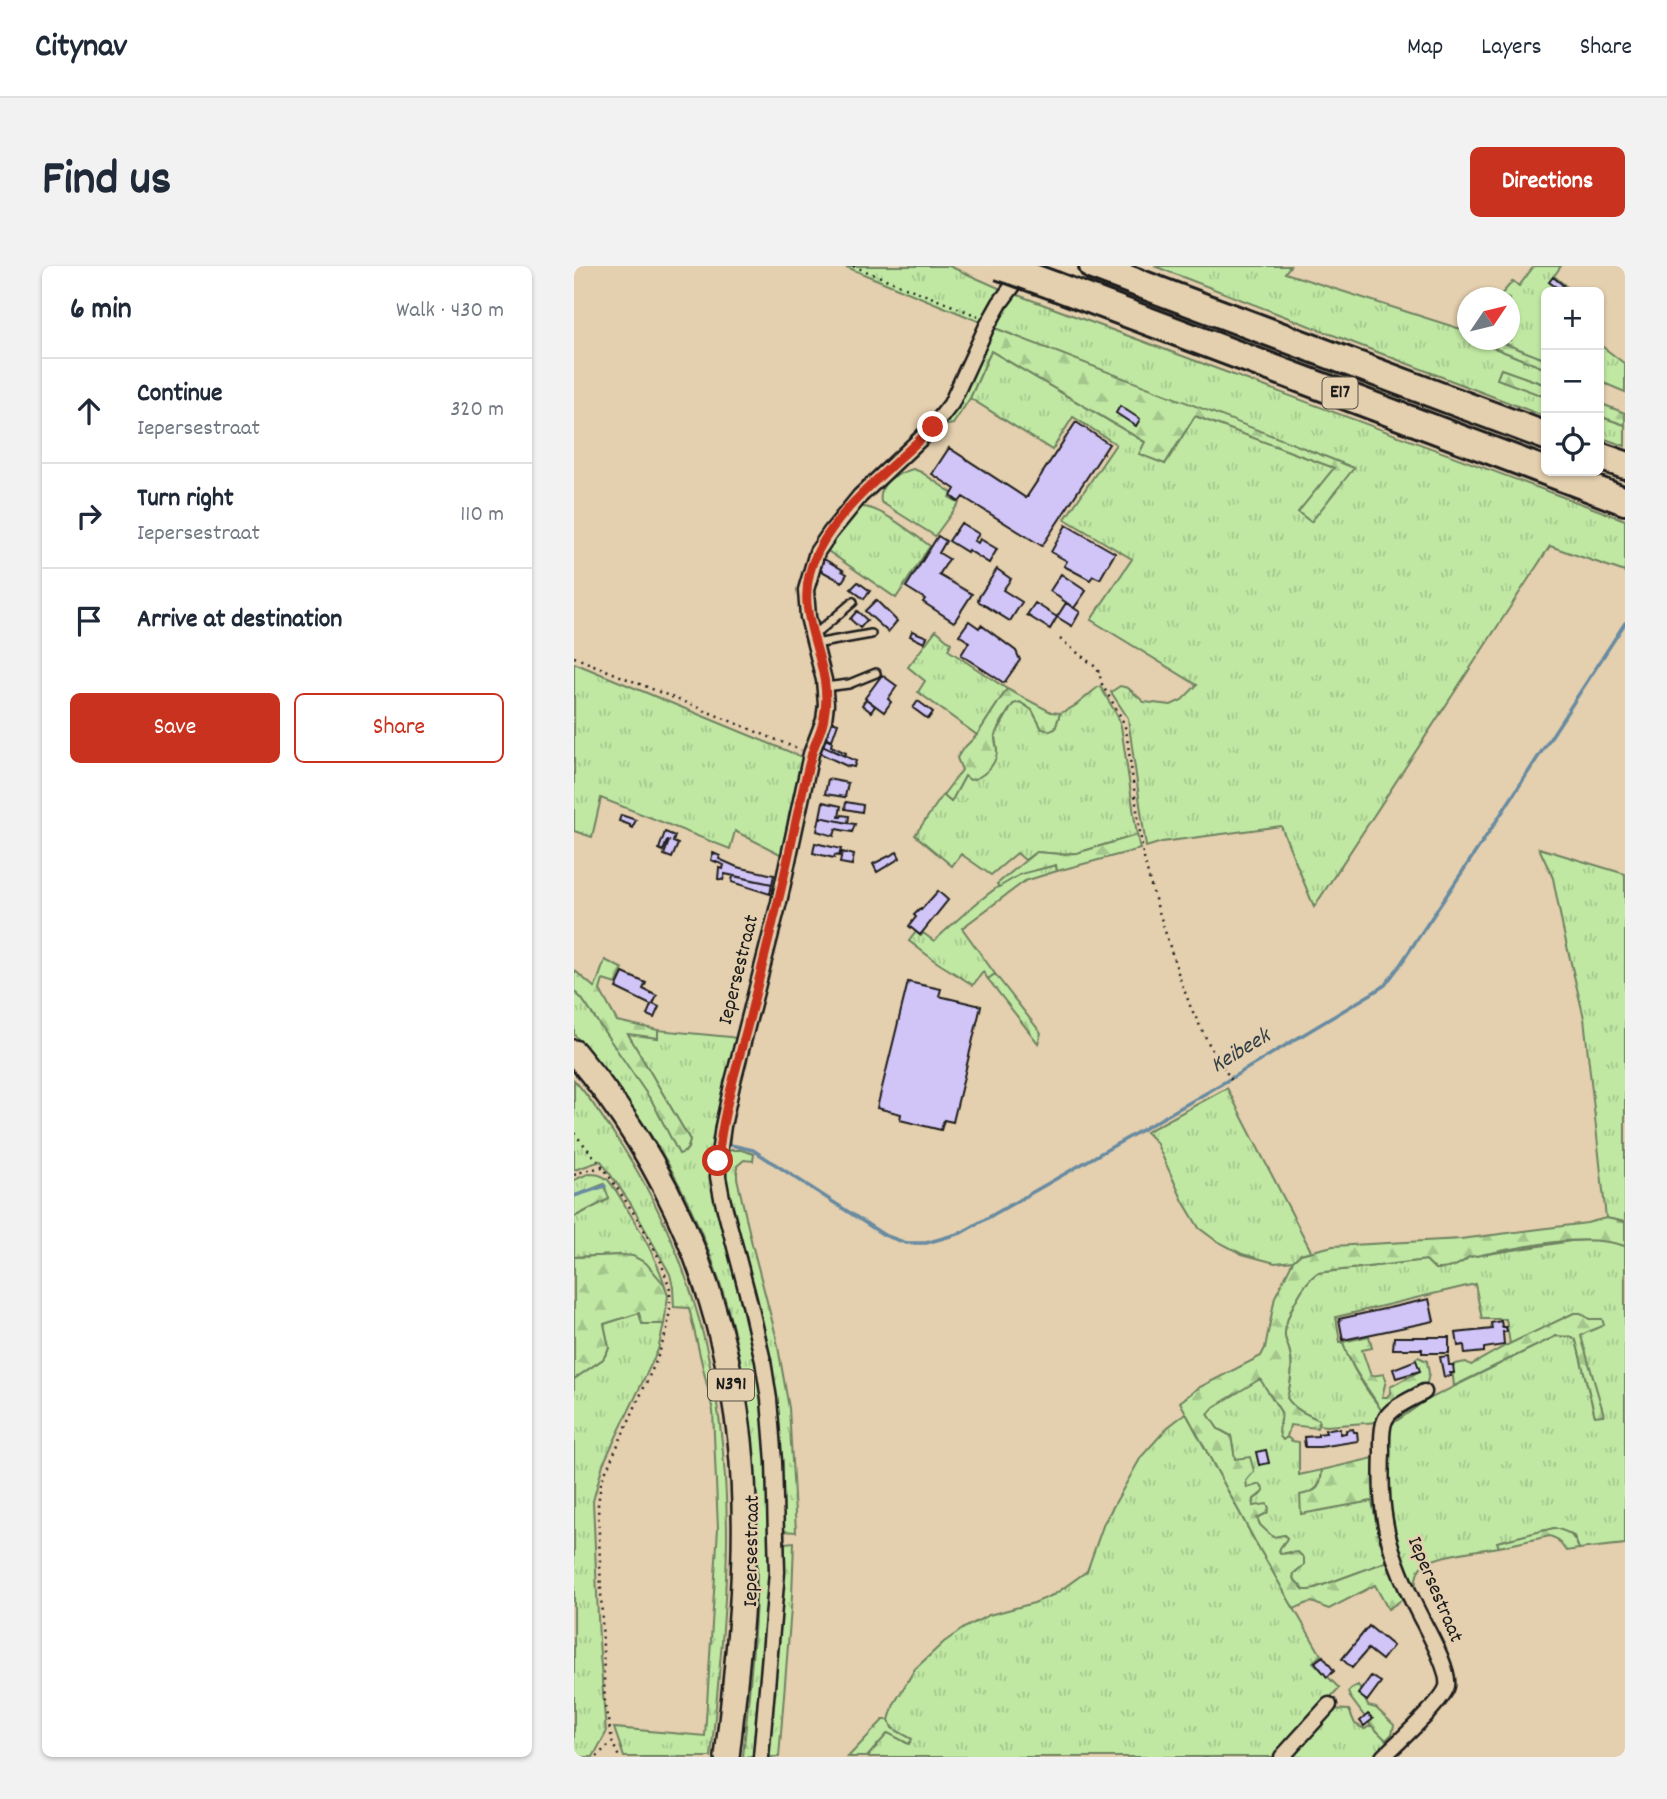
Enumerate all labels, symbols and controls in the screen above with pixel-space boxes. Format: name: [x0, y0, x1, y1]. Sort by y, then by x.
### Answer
text: Citynav: [35, 25, 127, 72]
text: Map: [1407, 31, 1443, 65]
text: Layers: [1481, 31, 1542, 65]
text: Share: [1580, 31, 1632, 65]
text: Find us: [42, 147, 171, 217]
button: Directions: [1470, 147, 1625, 217]
north arrow: [1457, 287, 1520, 350]
map controls: [1541, 287, 1604, 476]
button: +: [1541, 287, 1604, 350]
text: 6 min: [70, 290, 132, 333]
text: Walk · 430 m: [396, 295, 504, 328]
button: −: [1541, 350, 1604, 413]
text: Continue: [137, 376, 222, 413]
road number: E17: [1322, 377, 1358, 408]
icon: ahead: [70, 392, 108, 430]
text: 320 m: [450, 394, 504, 427]
route end: [917, 411, 948, 442]
text: Iepersestraat: [137, 413, 260, 446]
button: locate: [1541, 413, 1604, 476]
text: Turn right: [137, 481, 234, 518]
icon: right: [70, 497, 108, 535]
text: 110 m: [460, 499, 504, 532]
text: Iepersestraat: [137, 518, 260, 551]
icon: arrive: [70, 602, 108, 640]
text: Arrive at destination: [137, 602, 342, 639]
button: Save: [70, 693, 280, 763]
button: Share: [294, 693, 504, 763]
street label: Iepersestraat: [712, 912, 768, 1028]
water label: Keibeek: [1205, 1020, 1279, 1083]
route start: [702, 1145, 733, 1176]
road number: N391: [708, 1370, 754, 1400]
street label: Iepersestraat: [737, 1494, 769, 1607]
street label: Iepersestraat: [1398, 1532, 1470, 1648]

